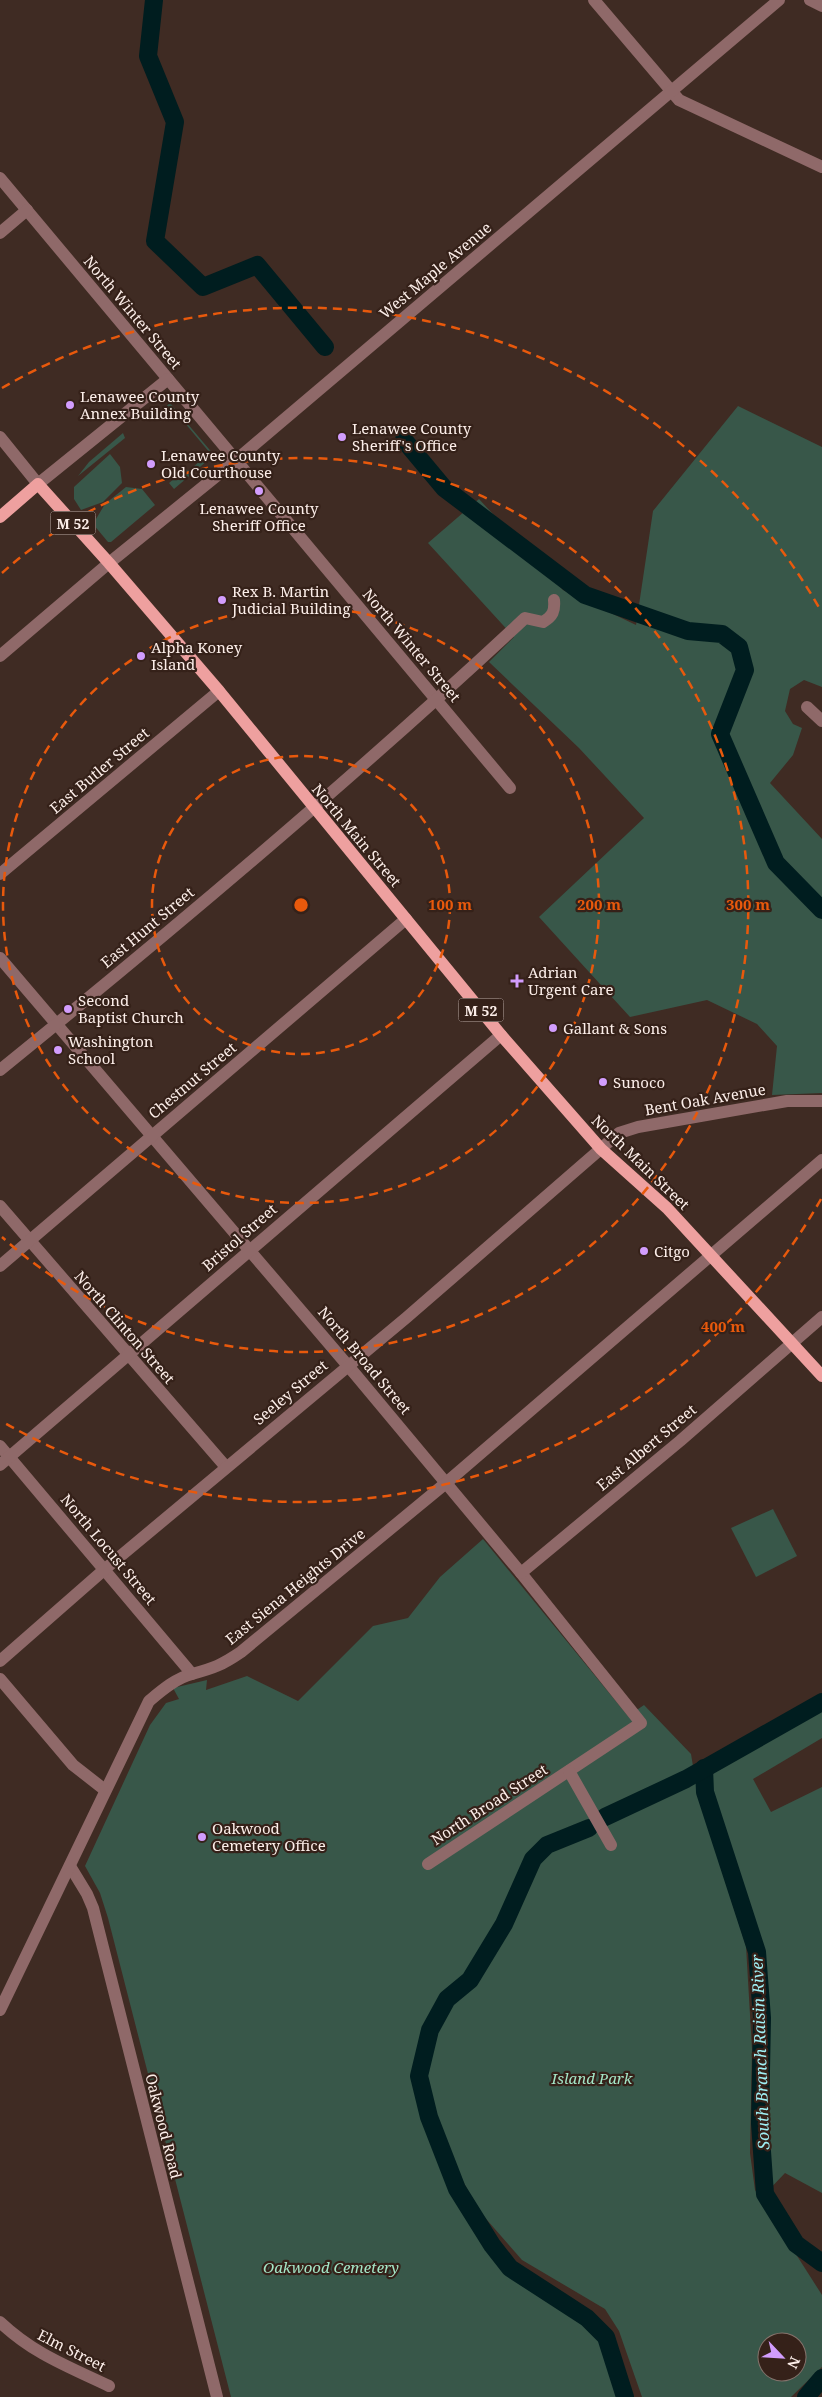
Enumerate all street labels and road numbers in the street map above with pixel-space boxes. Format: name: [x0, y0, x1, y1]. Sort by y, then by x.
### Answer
street label: West Maple Avenue: [375, 217, 495, 323]
street label: North Winter Street: [80, 251, 186, 373]
road number: M 52: [50, 512, 96, 534]
street label: North Winter Street: [359, 584, 465, 706]
street label: East Butler Street: [45, 723, 153, 817]
street label: North Main Street: [308, 779, 406, 891]
street label: East Hunt Street: [96, 882, 198, 972]
road number: M 52: [458, 998, 504, 1022]
street label: Chestnut Street: [144, 1037, 240, 1123]
street label: Bent Oak Avenue: [643, 1079, 767, 1119]
street label: North Main Street: [588, 1110, 694, 1214]
street label: Bristol Street: [197, 1199, 281, 1275]
street label: North Clinton Street: [70, 1266, 180, 1388]
street label: North Broad Street: [314, 1302, 416, 1418]
street label: Seeley Street: [249, 1355, 331, 1429]
street label: East Albert Street: [592, 1399, 700, 1495]
street label: North Locust Street: [57, 1489, 161, 1609]
street label: East Siena Heights Drive: [221, 1523, 369, 1649]
street label: North Broad Street: [427, 1759, 551, 1849]
street label: Oakwood Road: [141, 2071, 187, 2181]
street label: Elm Street: [35, 2324, 109, 2376]

